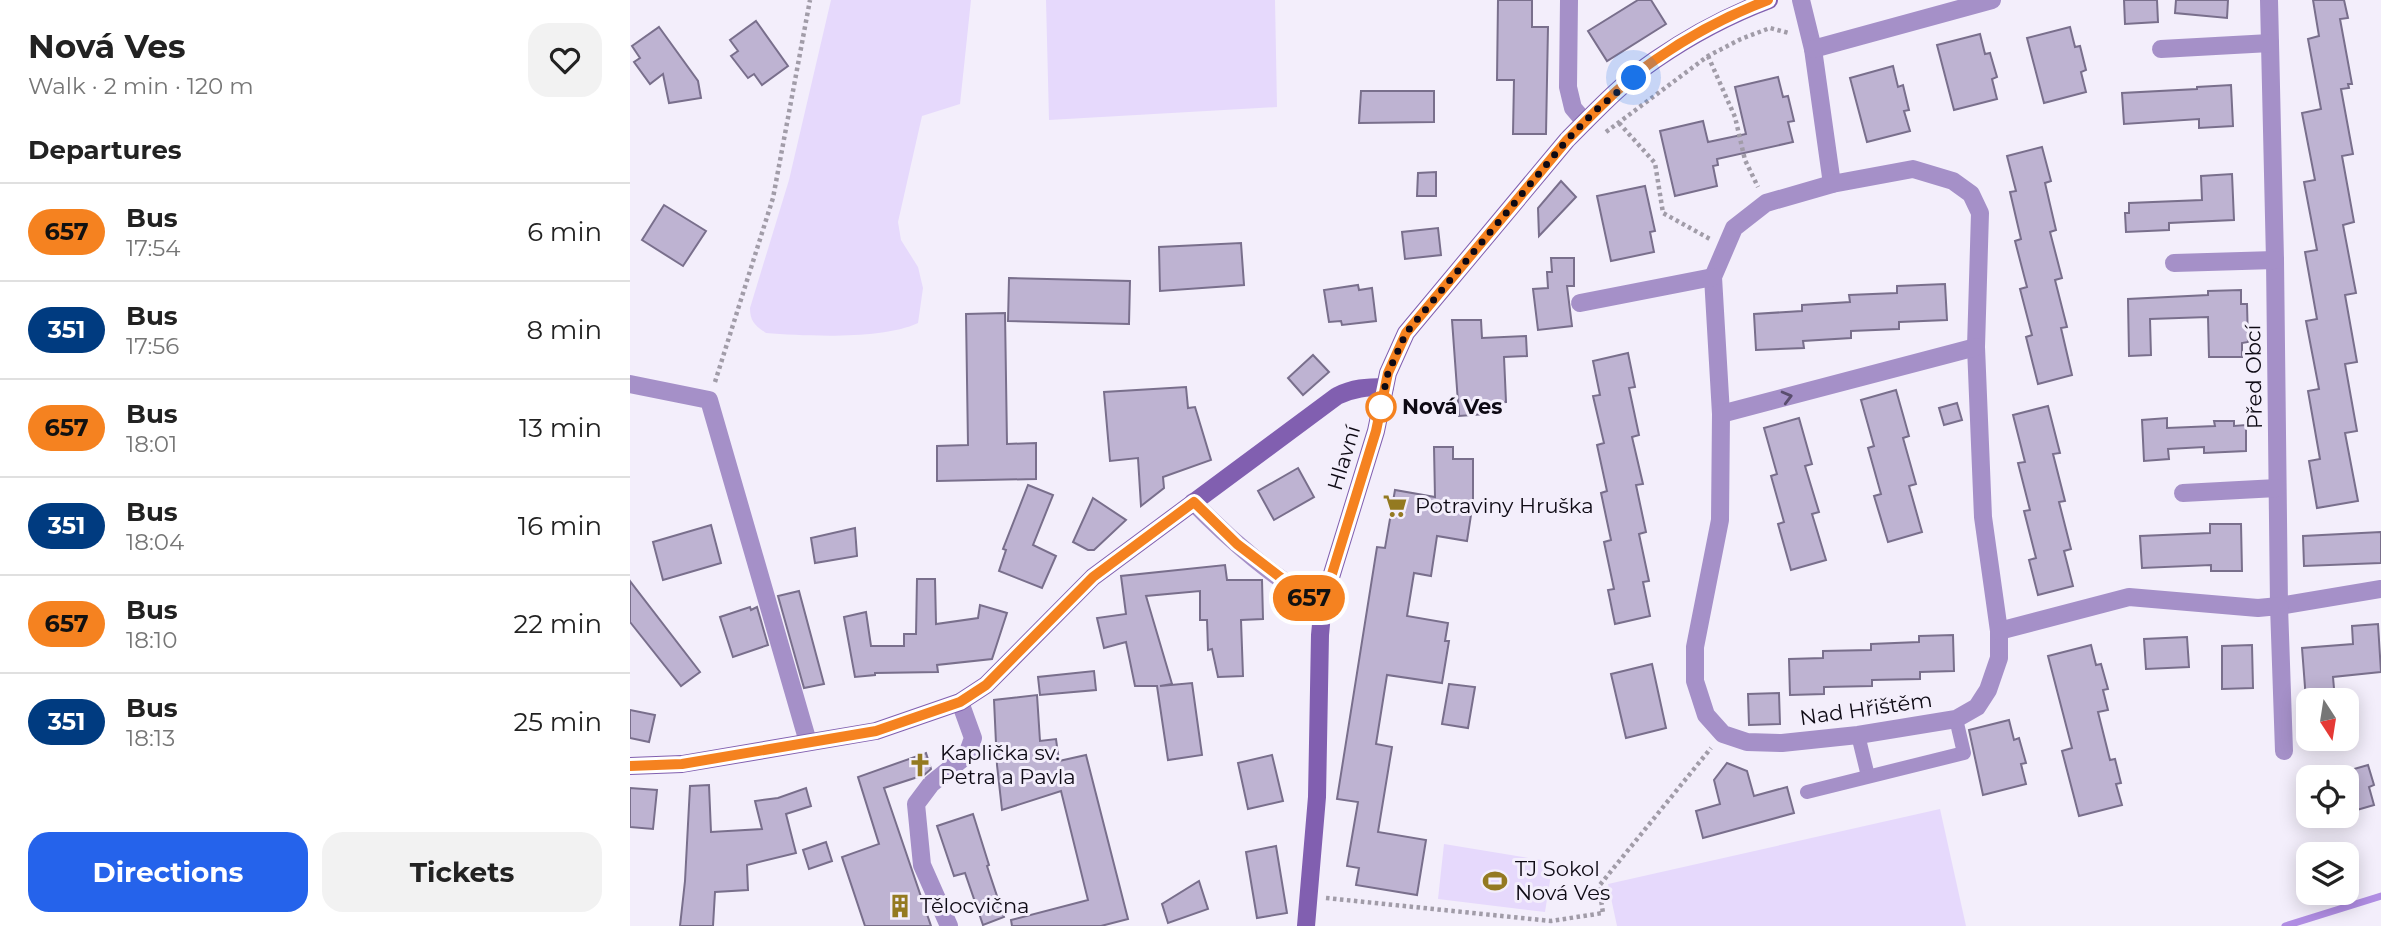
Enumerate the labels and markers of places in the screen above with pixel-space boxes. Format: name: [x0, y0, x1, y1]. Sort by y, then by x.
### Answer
marker: Nová Ves: [1366, 392, 1396, 422]
place label: Nová Ves: [1402, 394, 1502, 419]
supermarket icon: Potraviny Hruška: [1381, 492, 1409, 520]
place label: Potraviny Hruška: [1415, 493, 1594, 518]
place label: Kaplička sv. Petra a Pavla: [940, 740, 1076, 789]
church icon: Kaplička sv. Petra a Pavla: [906, 751, 934, 779]
place label: TJ Sokol Nová Ves: [1515, 856, 1610, 905]
sports icon: TJ Sokol Nová Ves: [1481, 867, 1509, 895]
building icon: Tělocvična: [886, 892, 914, 920]
place label: Tělocvična: [920, 893, 1030, 918]

